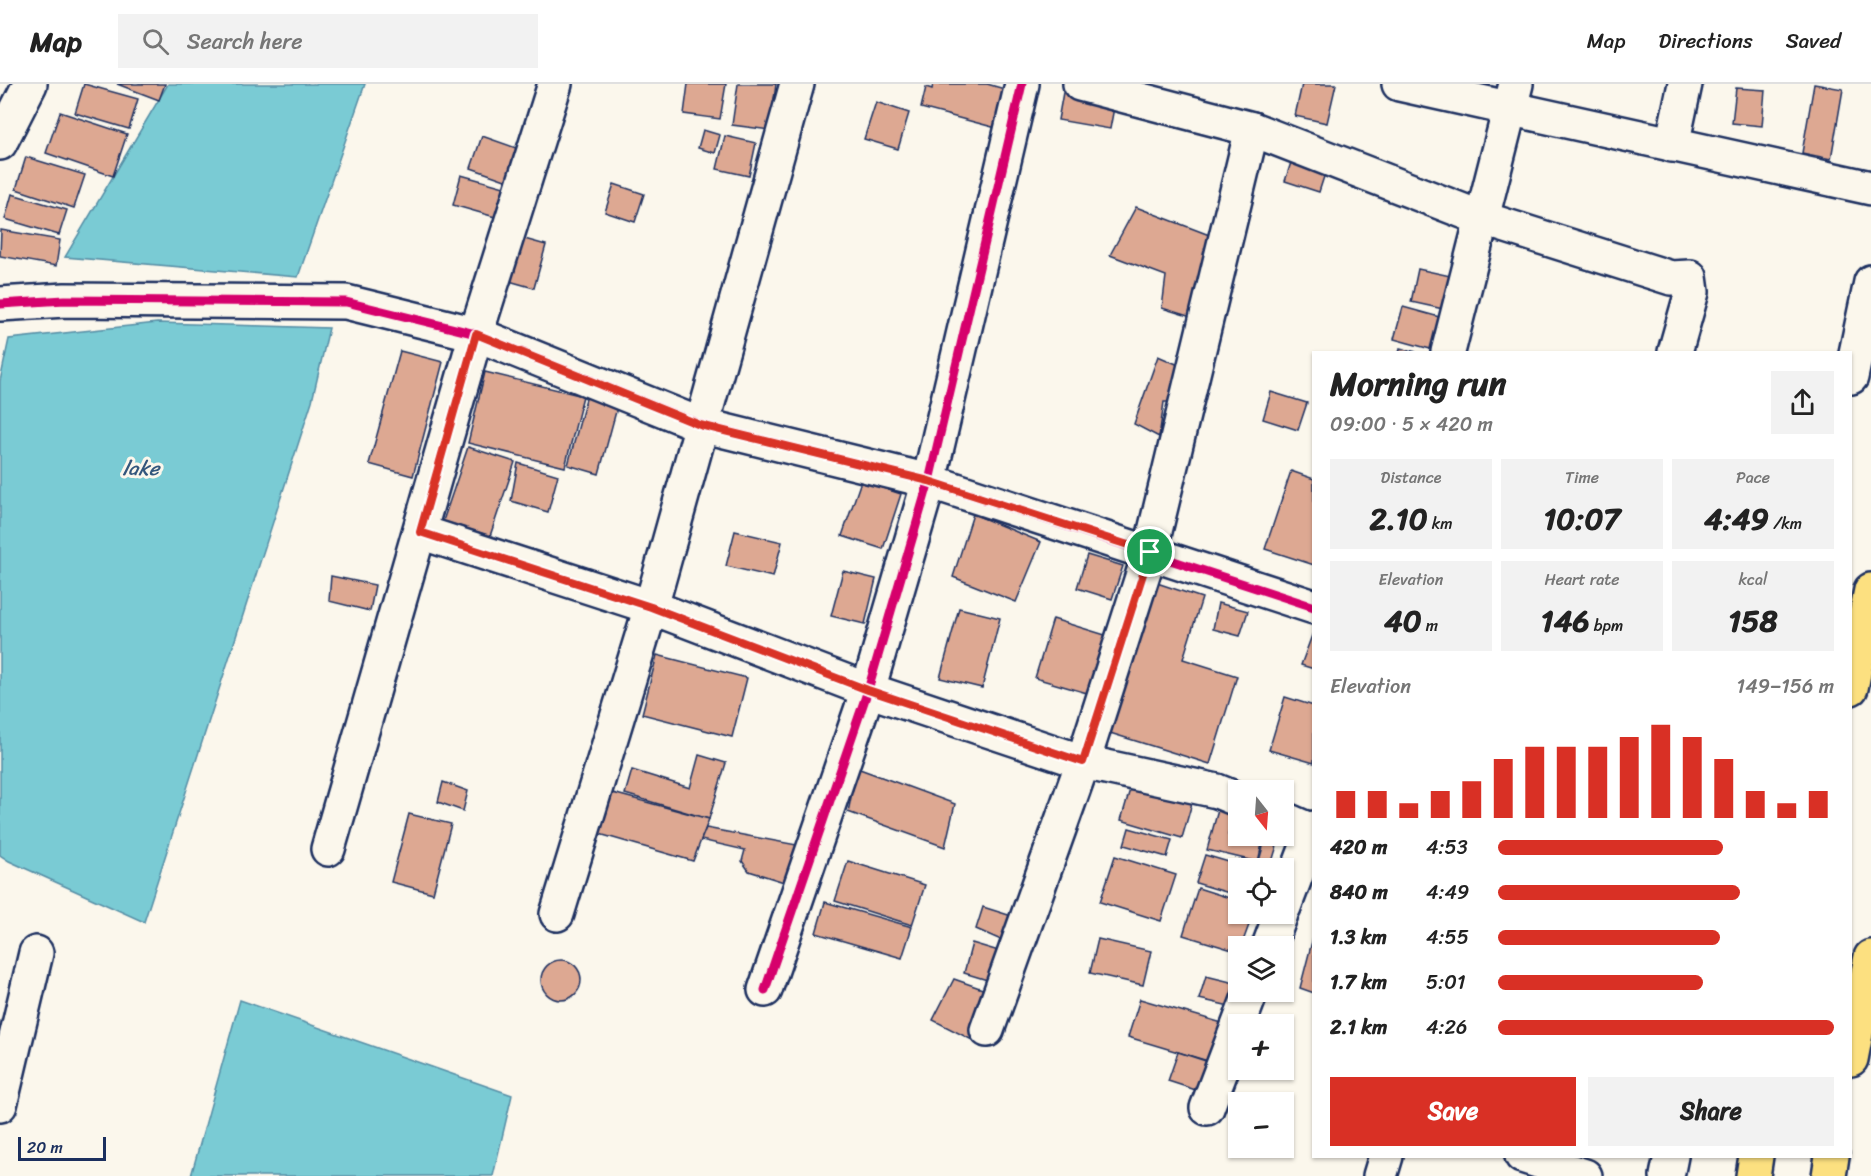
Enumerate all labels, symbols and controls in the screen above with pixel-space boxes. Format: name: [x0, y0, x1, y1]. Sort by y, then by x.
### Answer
search box: [118, 14, 538, 68]
text: Map: [30, 17, 82, 66]
text: Search here: [187, 22, 303, 61]
text: Map: [1587, 22, 1625, 60]
text: Directions: [1658, 22, 1753, 60]
text: Saved: [1786, 22, 1841, 60]
icon: search: [139, 25, 172, 58]
text: Morning run: [1330, 355, 1506, 413]
button: share: [1771, 371, 1834, 434]
text: 09:00 · 5 × 420 m: [1330, 407, 1493, 442]
water label: lake: [123, 451, 161, 486]
text: Distance: [1381, 463, 1441, 492]
text: Time: [1565, 463, 1599, 492]
text: Pace: [1736, 463, 1770, 492]
text: 2.10: [1369, 492, 1428, 546]
text: 10:07: [1544, 492, 1620, 546]
text: 4:49: [1704, 492, 1769, 546]
text: km: [1428, 509, 1453, 538]
text: /km: [1769, 509, 1802, 538]
pin: [1124, 526, 1175, 577]
icon: arrive: [1133, 535, 1166, 568]
text: Elevation: [1379, 565, 1443, 594]
text: Heart rate: [1544, 565, 1620, 594]
text: kcal: [1738, 565, 1768, 594]
text: 40: [1384, 594, 1422, 648]
text: 146: [1541, 594, 1589, 648]
text: 158: [1728, 594, 1778, 648]
text: m: [1422, 611, 1438, 640]
text: bpm: [1589, 611, 1623, 640]
text: Elevation: [1330, 669, 1411, 704]
text: 149–156 m: [1737, 669, 1834, 704]
north arrow: [1228, 780, 1294, 846]
map controls: [1228, 780, 1294, 1158]
text: 420 m: [1330, 830, 1387, 865]
text: 4:53: [1426, 830, 1468, 865]
button: locate: [1228, 858, 1294, 924]
text: 840 m: [1330, 875, 1388, 910]
text: 4:49: [1426, 875, 1469, 910]
text: 1.3 km: [1330, 920, 1387, 955]
text: 4:55: [1426, 920, 1469, 955]
button: layers: [1228, 936, 1294, 1002]
text: 1.7 km: [1330, 965, 1387, 1000]
text: 5:01: [1426, 965, 1465, 1000]
text: 2.1 km: [1330, 1010, 1387, 1045]
text: 4:26: [1426, 1010, 1467, 1045]
button: +: [1228, 1014, 1294, 1080]
button: Save: [1330, 1077, 1576, 1146]
button: Share: [1588, 1077, 1834, 1146]
button: −: [1228, 1092, 1294, 1158]
text: 20 m: [27, 1133, 63, 1162]
scale bar: [18, 1134, 106, 1162]

